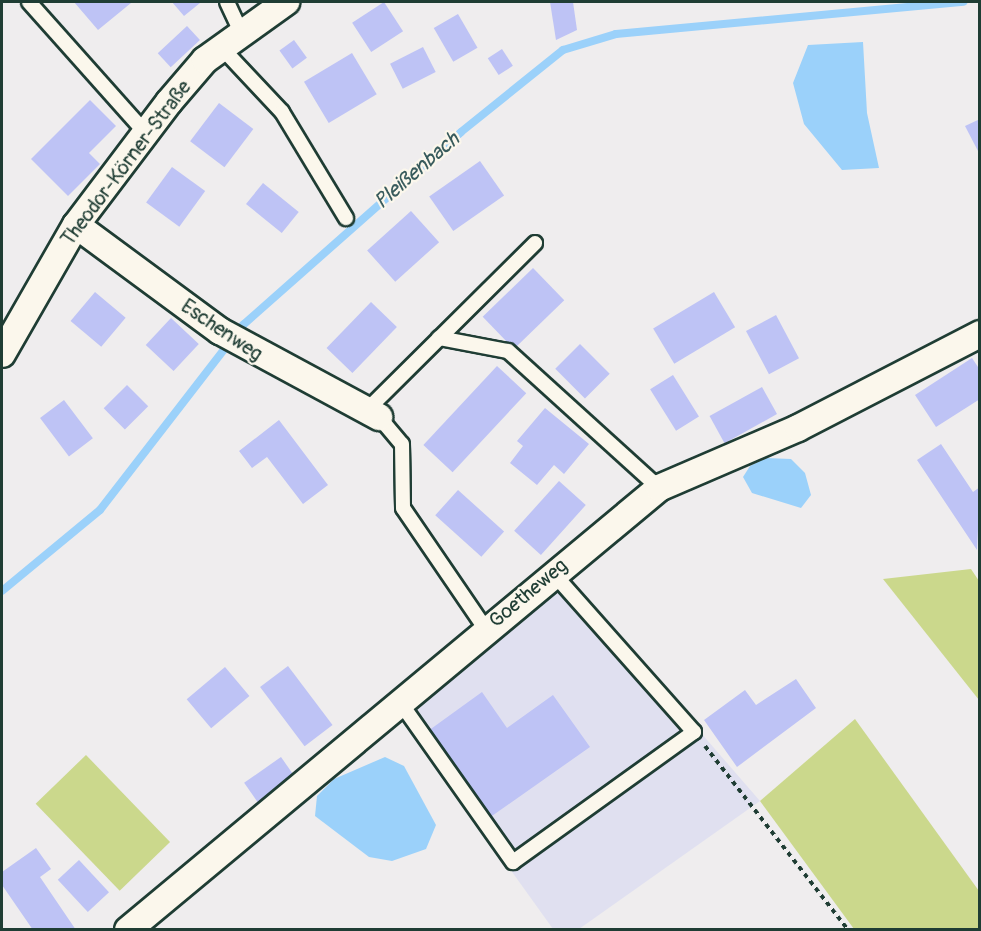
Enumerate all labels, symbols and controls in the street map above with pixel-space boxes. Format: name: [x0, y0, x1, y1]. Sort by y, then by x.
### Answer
street label: Theodor-Körner-Straße: [56, 76, 196, 250]
water label: Pleißenbach: [369, 127, 465, 215]
street label: Eschenweg: [177, 294, 267, 366]
street label: Goetheweg: [484, 553, 572, 633]

